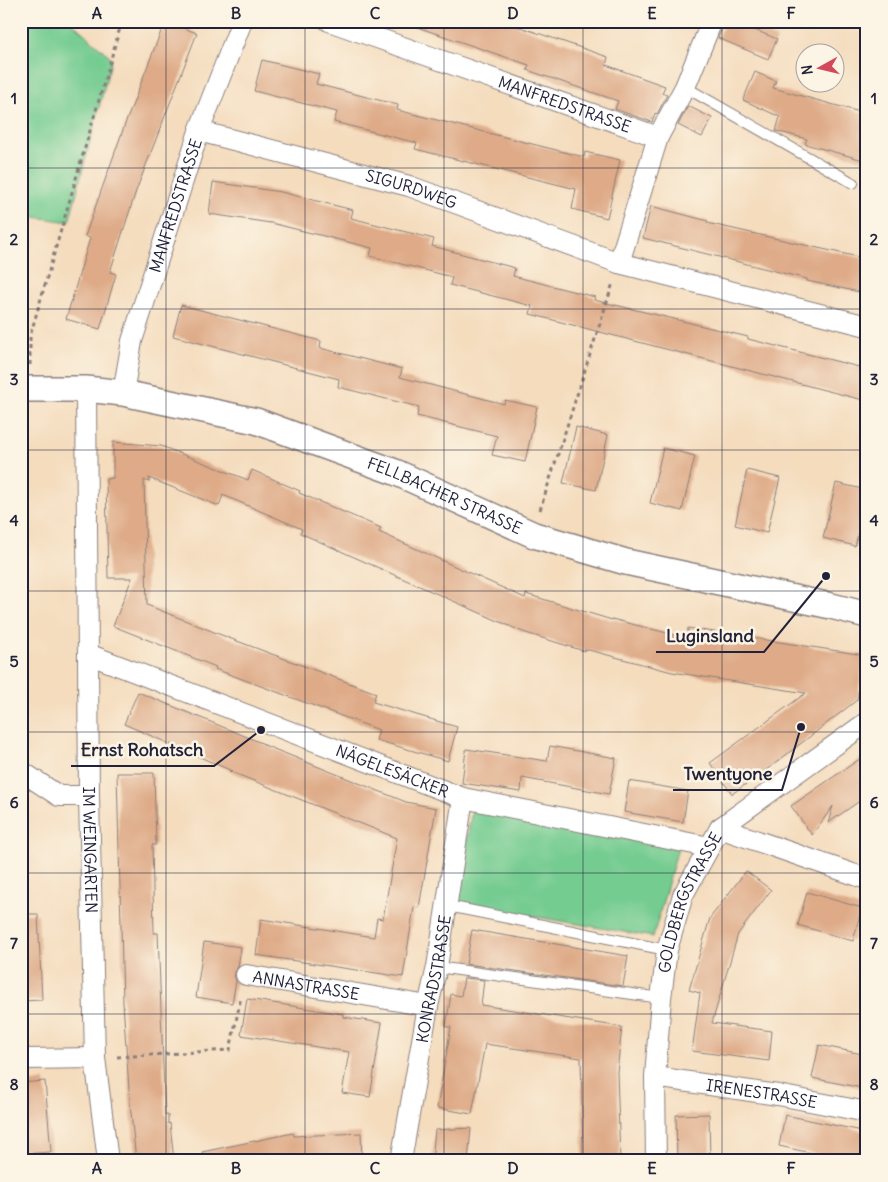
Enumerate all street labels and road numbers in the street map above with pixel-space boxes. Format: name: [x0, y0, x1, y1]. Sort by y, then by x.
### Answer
street label: MANFREDSTRASSE: [496, 72, 634, 137]
street label: MANFREDSTRASSE: [145, 136, 206, 275]
street label: SIGURDWEG: [363, 165, 460, 213]
street label: FELLBACHER STRASSE: [365, 453, 525, 538]
street label: NÄGELESÄCKER: [333, 740, 452, 802]
street label: IM WEINGARTEN: [79, 787, 102, 913]
street label: GOLDBERGSTRASSE: [654, 829, 726, 974]
street label: KONRADSTRASSE: [412, 914, 455, 1044]
street label: ANNASTRASSE: [251, 966, 361, 1004]
street label: IRENESTRASSE: [705, 1075, 819, 1112]

